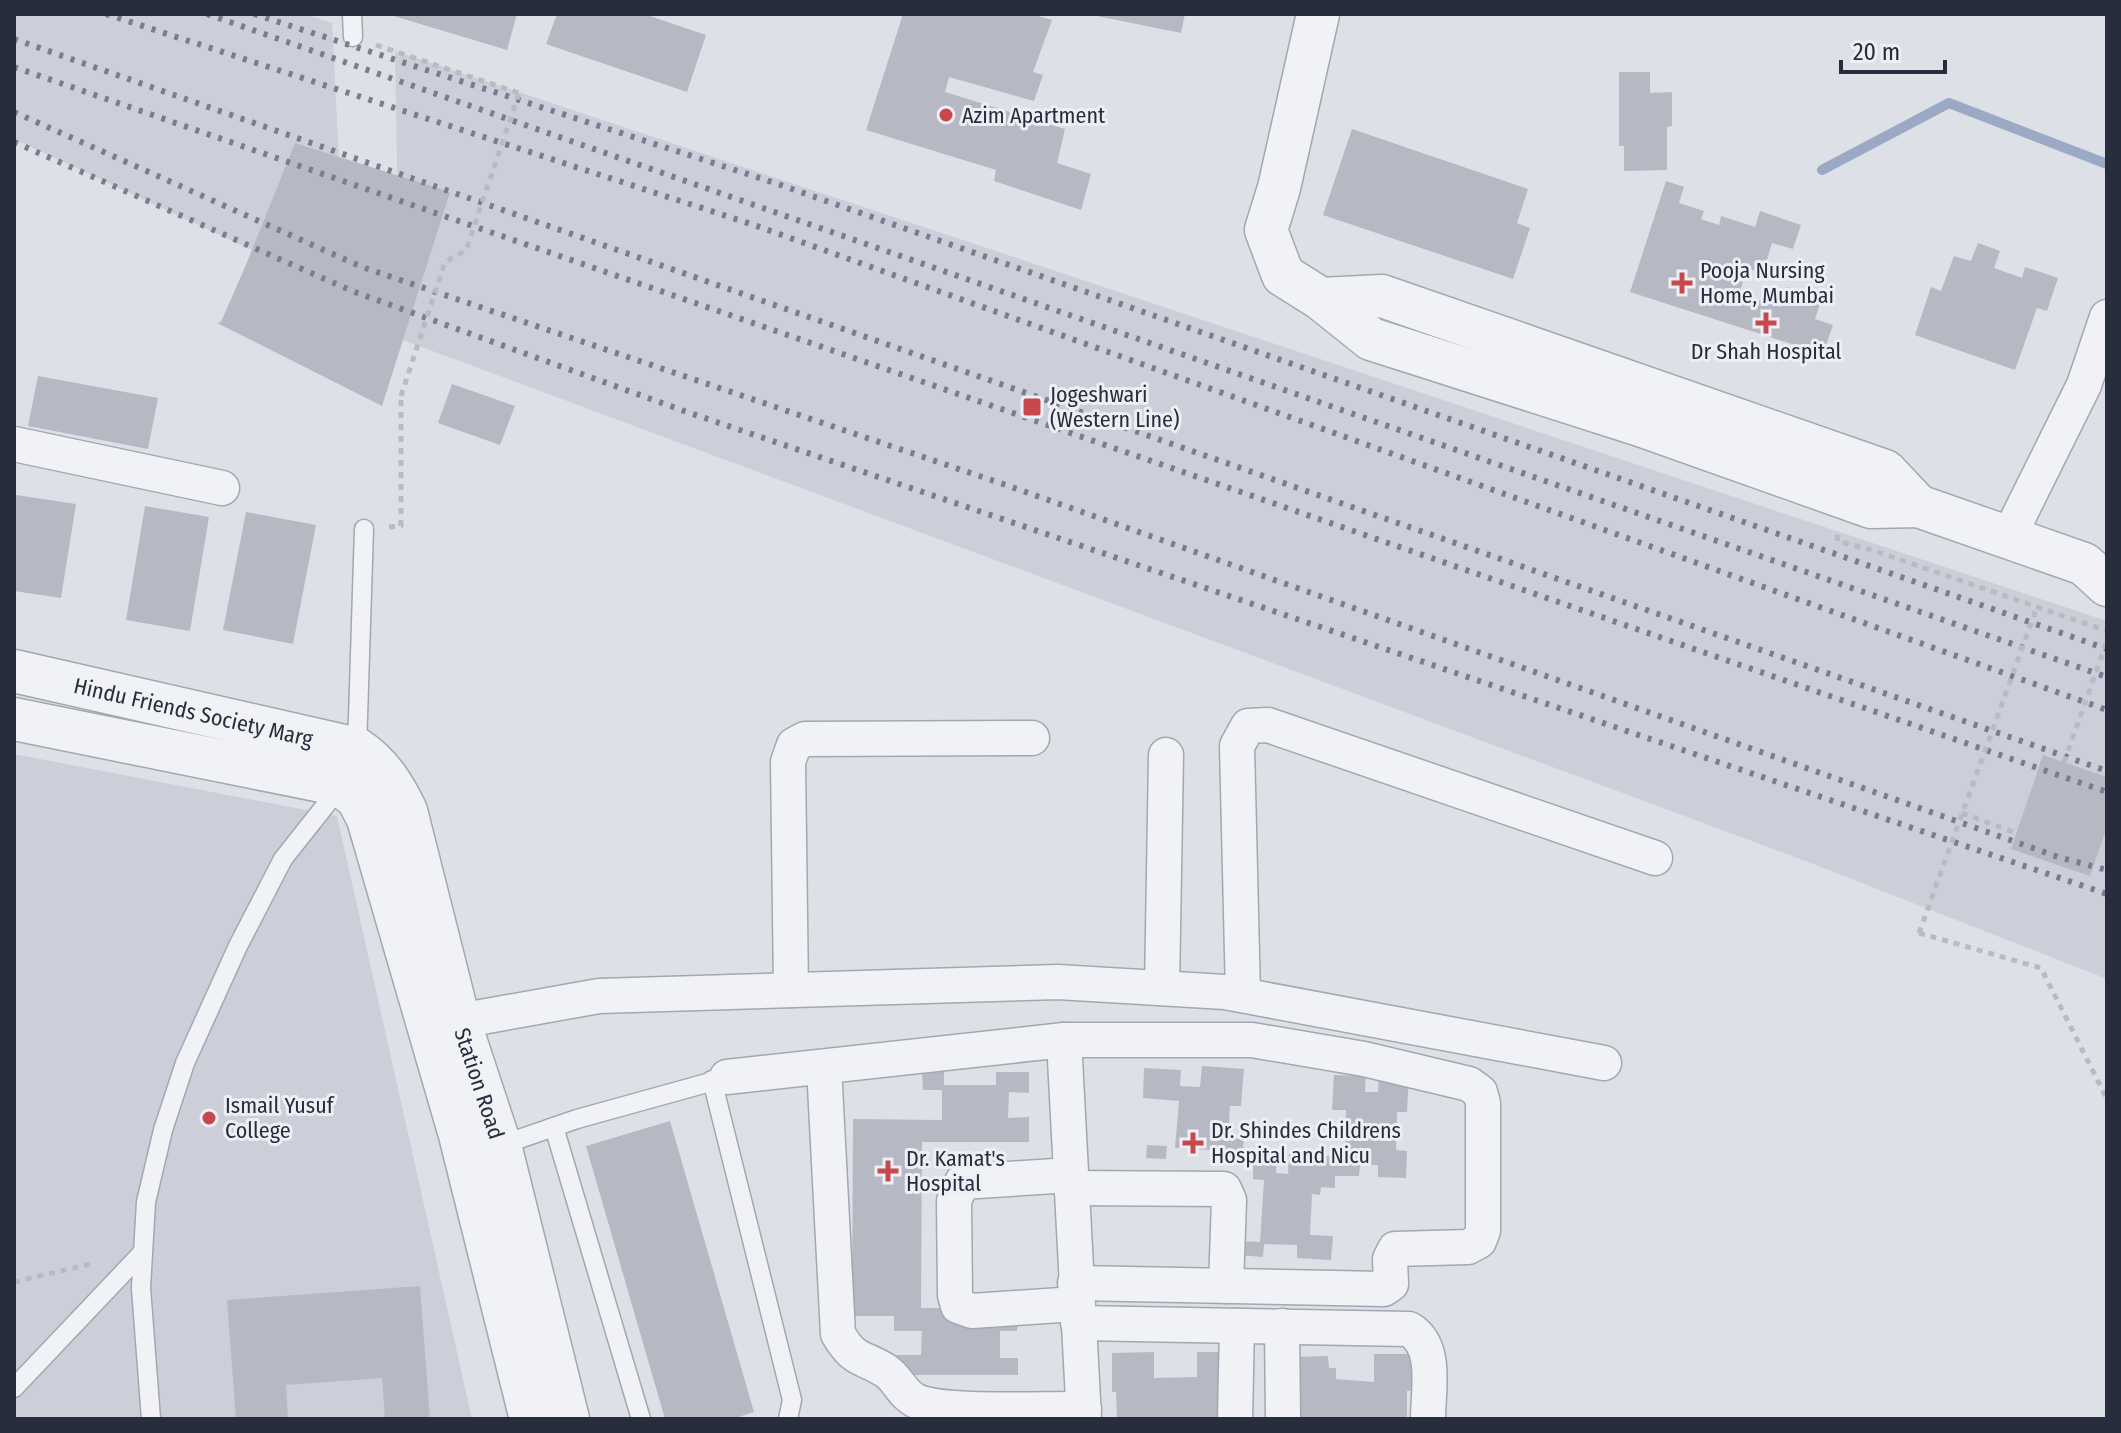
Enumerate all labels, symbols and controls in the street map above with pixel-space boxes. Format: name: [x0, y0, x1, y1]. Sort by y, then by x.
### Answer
scale bar: [1841, 24, 1945, 74]
text: 20 m: [1853, 38, 1900, 66]
place label: Azim Apartment: [962, 102, 1106, 129]
marker: Azim Apartment: [937, 106, 955, 124]
place label: Pooja Nursing Home, Mumbai: [1700, 257, 1834, 309]
marker: Pooja Nursing Home, Mumbai: [1671, 272, 1693, 294]
marker: Dr Shah Hospital: [1755, 312, 1777, 334]
place label: Dr Shah Hospital: [1691, 338, 1842, 365]
place label: Jogeshwari (Western Line): [1050, 381, 1179, 433]
marker: Jogeshwari (Western Line): [1021, 396, 1043, 418]
street label: Hindu Friends Society Marg: [71, 672, 316, 752]
street label: Station Road: [449, 1024, 511, 1142]
place label: Ismail Yusuf College: [225, 1092, 335, 1144]
marker: Ismail Yusuf College: [200, 1109, 218, 1127]
place label: Dr. Shindes Childrens Hospital and Nicu: [1211, 1117, 1401, 1169]
marker: Dr. Shindes Childrens Hospital and Nicu: [1182, 1132, 1204, 1154]
place label: Dr. Kamat's Hospital: [906, 1145, 1005, 1197]
marker: Dr. Kamat's Hospital: [877, 1160, 899, 1182]

